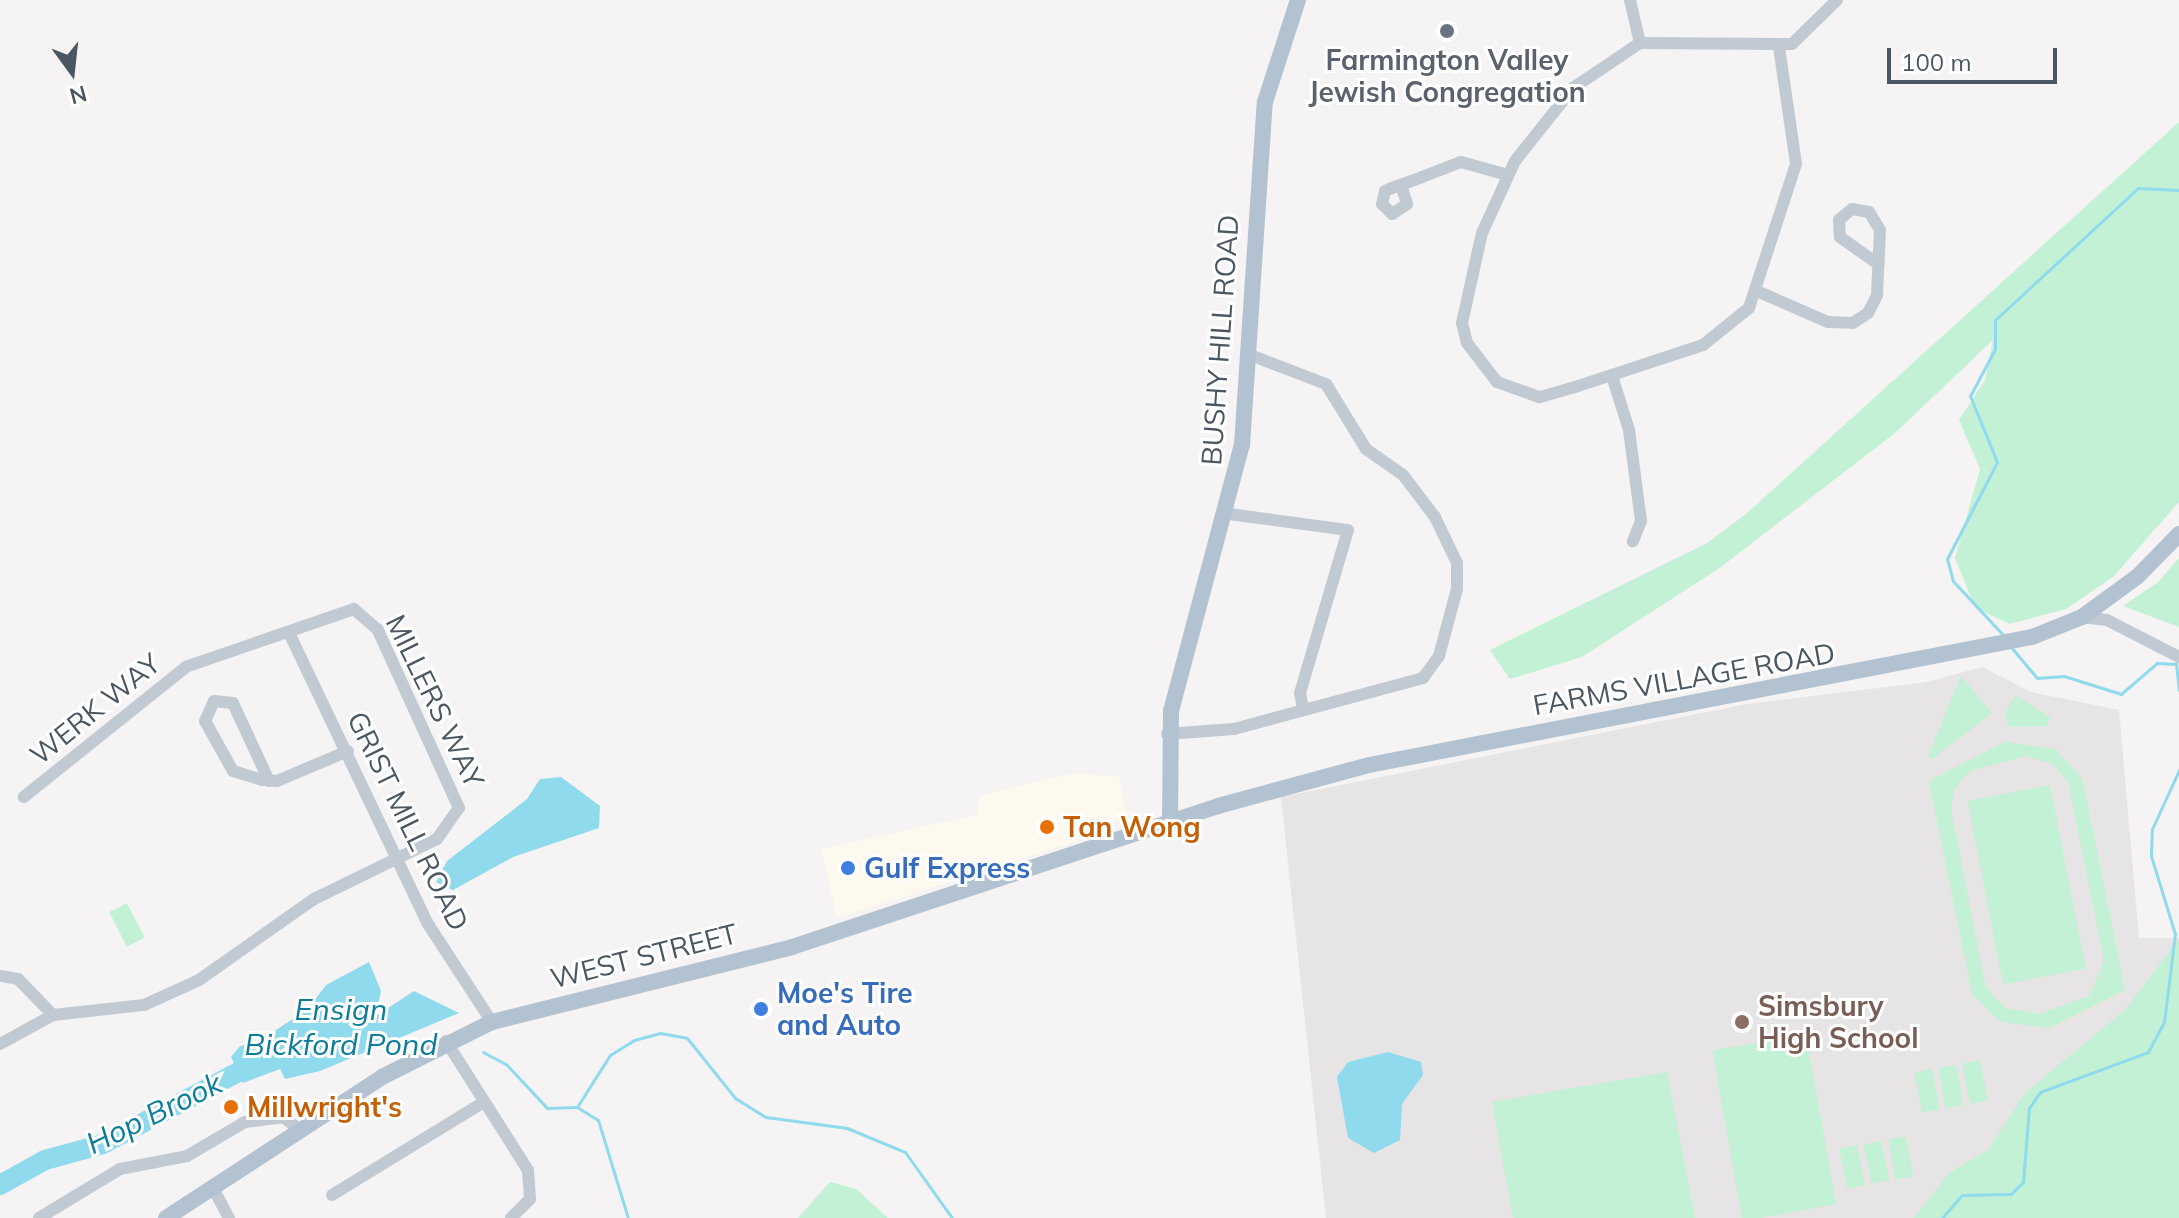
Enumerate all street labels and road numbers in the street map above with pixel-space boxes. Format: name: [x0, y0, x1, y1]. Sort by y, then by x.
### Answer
street label: BUSHY HILL ROAD: [1194, 214, 1246, 466]
street label: MILLERS WAY: [379, 609, 491, 793]
street label: FARMS VILLAGE ROAD: [1530, 636, 1838, 722]
street label: WERK WAY: [23, 646, 167, 772]
street label: GRIST MILL ROAD: [340, 706, 476, 936]
street label: WEST STREET: [547, 917, 741, 995]

